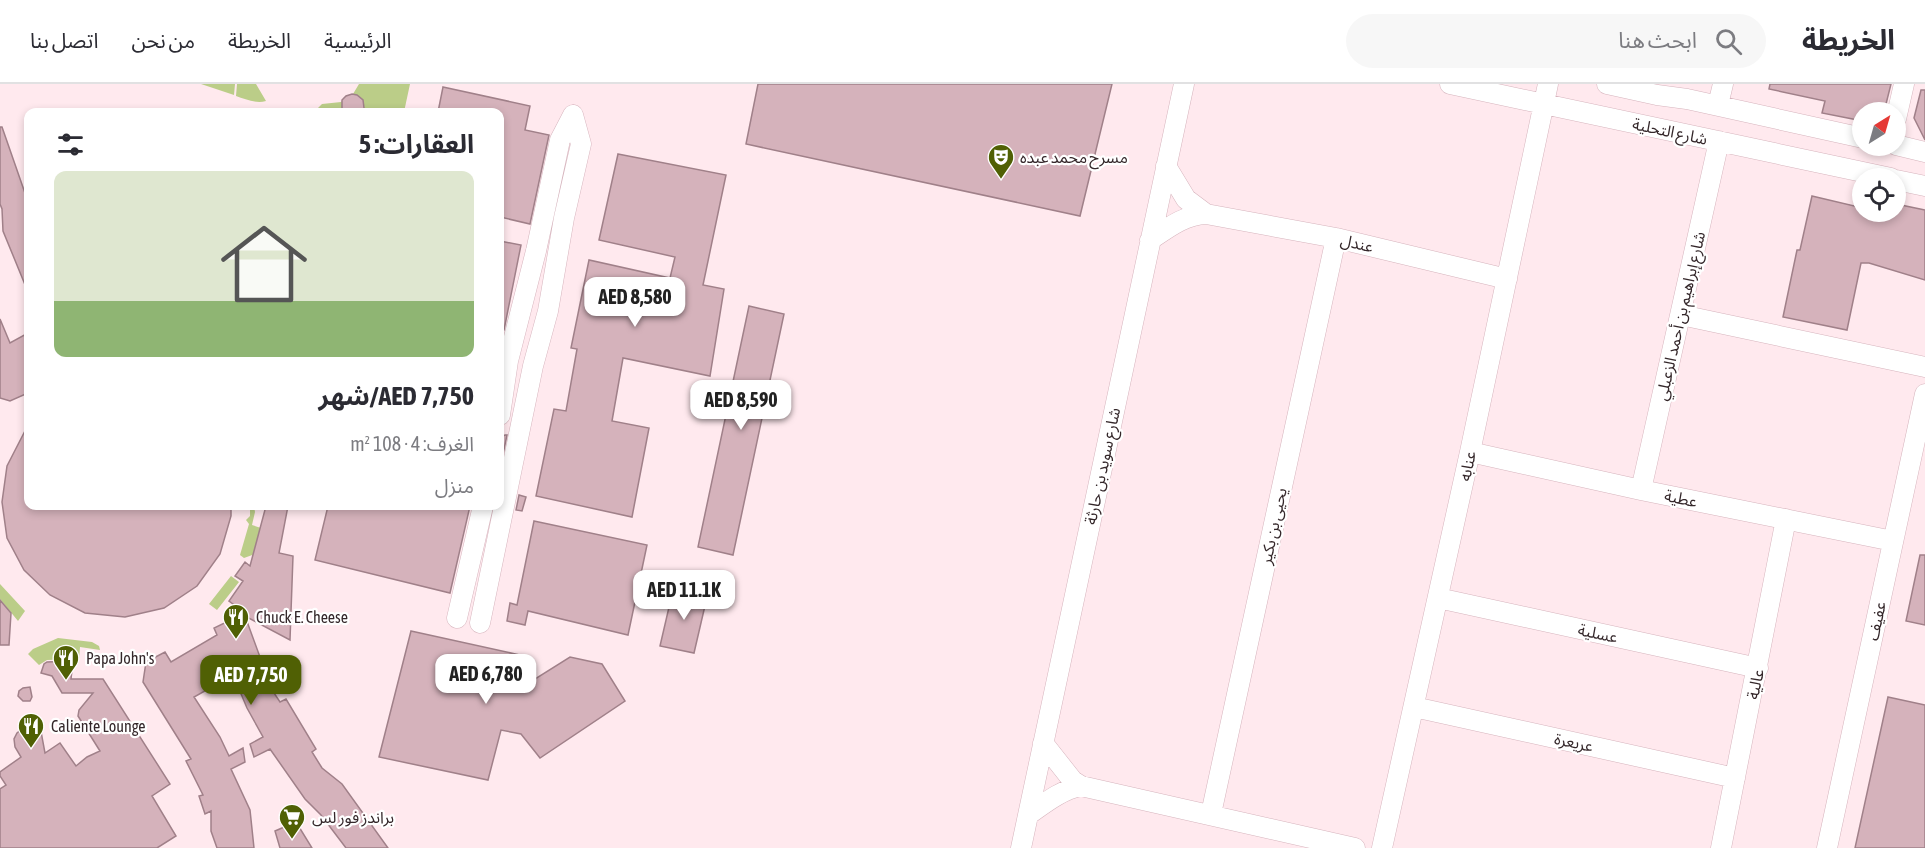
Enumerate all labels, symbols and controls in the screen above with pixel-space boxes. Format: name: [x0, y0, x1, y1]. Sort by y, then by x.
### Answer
search box: [1346, 14, 1766, 68]
text: الخريطة: [1802, 24, 1895, 56]
icon: search: [1712, 25, 1745, 58]
text: ابحث هنا: [1618, 27, 1697, 53]
text: اتصل بنا: [30, 28, 98, 52]
text: من نحن: [131, 28, 195, 52]
text: الخريطة: [228, 28, 291, 52]
text: الرئيسية: [324, 28, 391, 52]
north arrow: [1852, 102, 1906, 156]
map controls: [1852, 102, 1906, 222]
street label: شارع التحلية: [1630, 114, 1709, 152]
icon: filters: [54, 128, 87, 161]
text: العقارات: 5: [359, 129, 474, 159]
theatre icon: مسرح محمد عبده: [986, 142, 1016, 180]
place label: مسرح محمد عبده: [1020, 148, 1128, 170]
button: locate: [1852, 168, 1906, 222]
icon: home: [210, 210, 318, 318]
street label: عندل: [1338, 230, 1375, 257]
street label: شارع إبراهيم بن أحمد الزعبلي: [1652, 230, 1712, 403]
pin: AED 8,580: [566, 277, 704, 328]
text: AED 8,580: [598, 285, 672, 308]
pin: AED 8,590: [672, 380, 810, 431]
text: AED 7,750/شهر: [319, 381, 474, 411]
text: AED 8,590: [704, 388, 778, 411]
street label: شارع سويد بن حارثة: [1081, 406, 1127, 527]
text: الغرف: 4 · 108 m²: [350, 432, 474, 455]
street label: عنابه: [1455, 449, 1479, 483]
text: منزل: [435, 474, 474, 497]
street label: يحيى بن بكير: [1256, 486, 1291, 567]
street label: عطية: [1663, 486, 1699, 510]
pin: AED 11.1K: [615, 570, 753, 621]
text: AED 11.1K: [647, 578, 721, 601]
street label: عفيف: [1863, 600, 1889, 642]
restaurant icon: Chuck E. Cheese: [221, 602, 251, 640]
place label: Chuck E. Cheese: [256, 608, 348, 626]
street label: عسلية: [1576, 620, 1620, 646]
restaurant icon: Papa John's: [51, 643, 81, 681]
place label: Papa John's: [86, 649, 155, 668]
pin: AED 6,780: [417, 654, 555, 705]
pin: AED 7,750: [182, 655, 320, 706]
text: AED 6,780: [449, 662, 523, 685]
text: AED 7,750: [214, 663, 288, 686]
street label: عالية: [1743, 667, 1767, 701]
restaurant icon: Caliente Lounge: [16, 711, 46, 749]
place label: Caliente Lounge: [51, 717, 146, 736]
street label: عريعرة: [1553, 729, 1595, 756]
supermarket icon: براندز فور لس: [277, 802, 307, 840]
place label: براندز فور لس: [312, 808, 394, 827]

